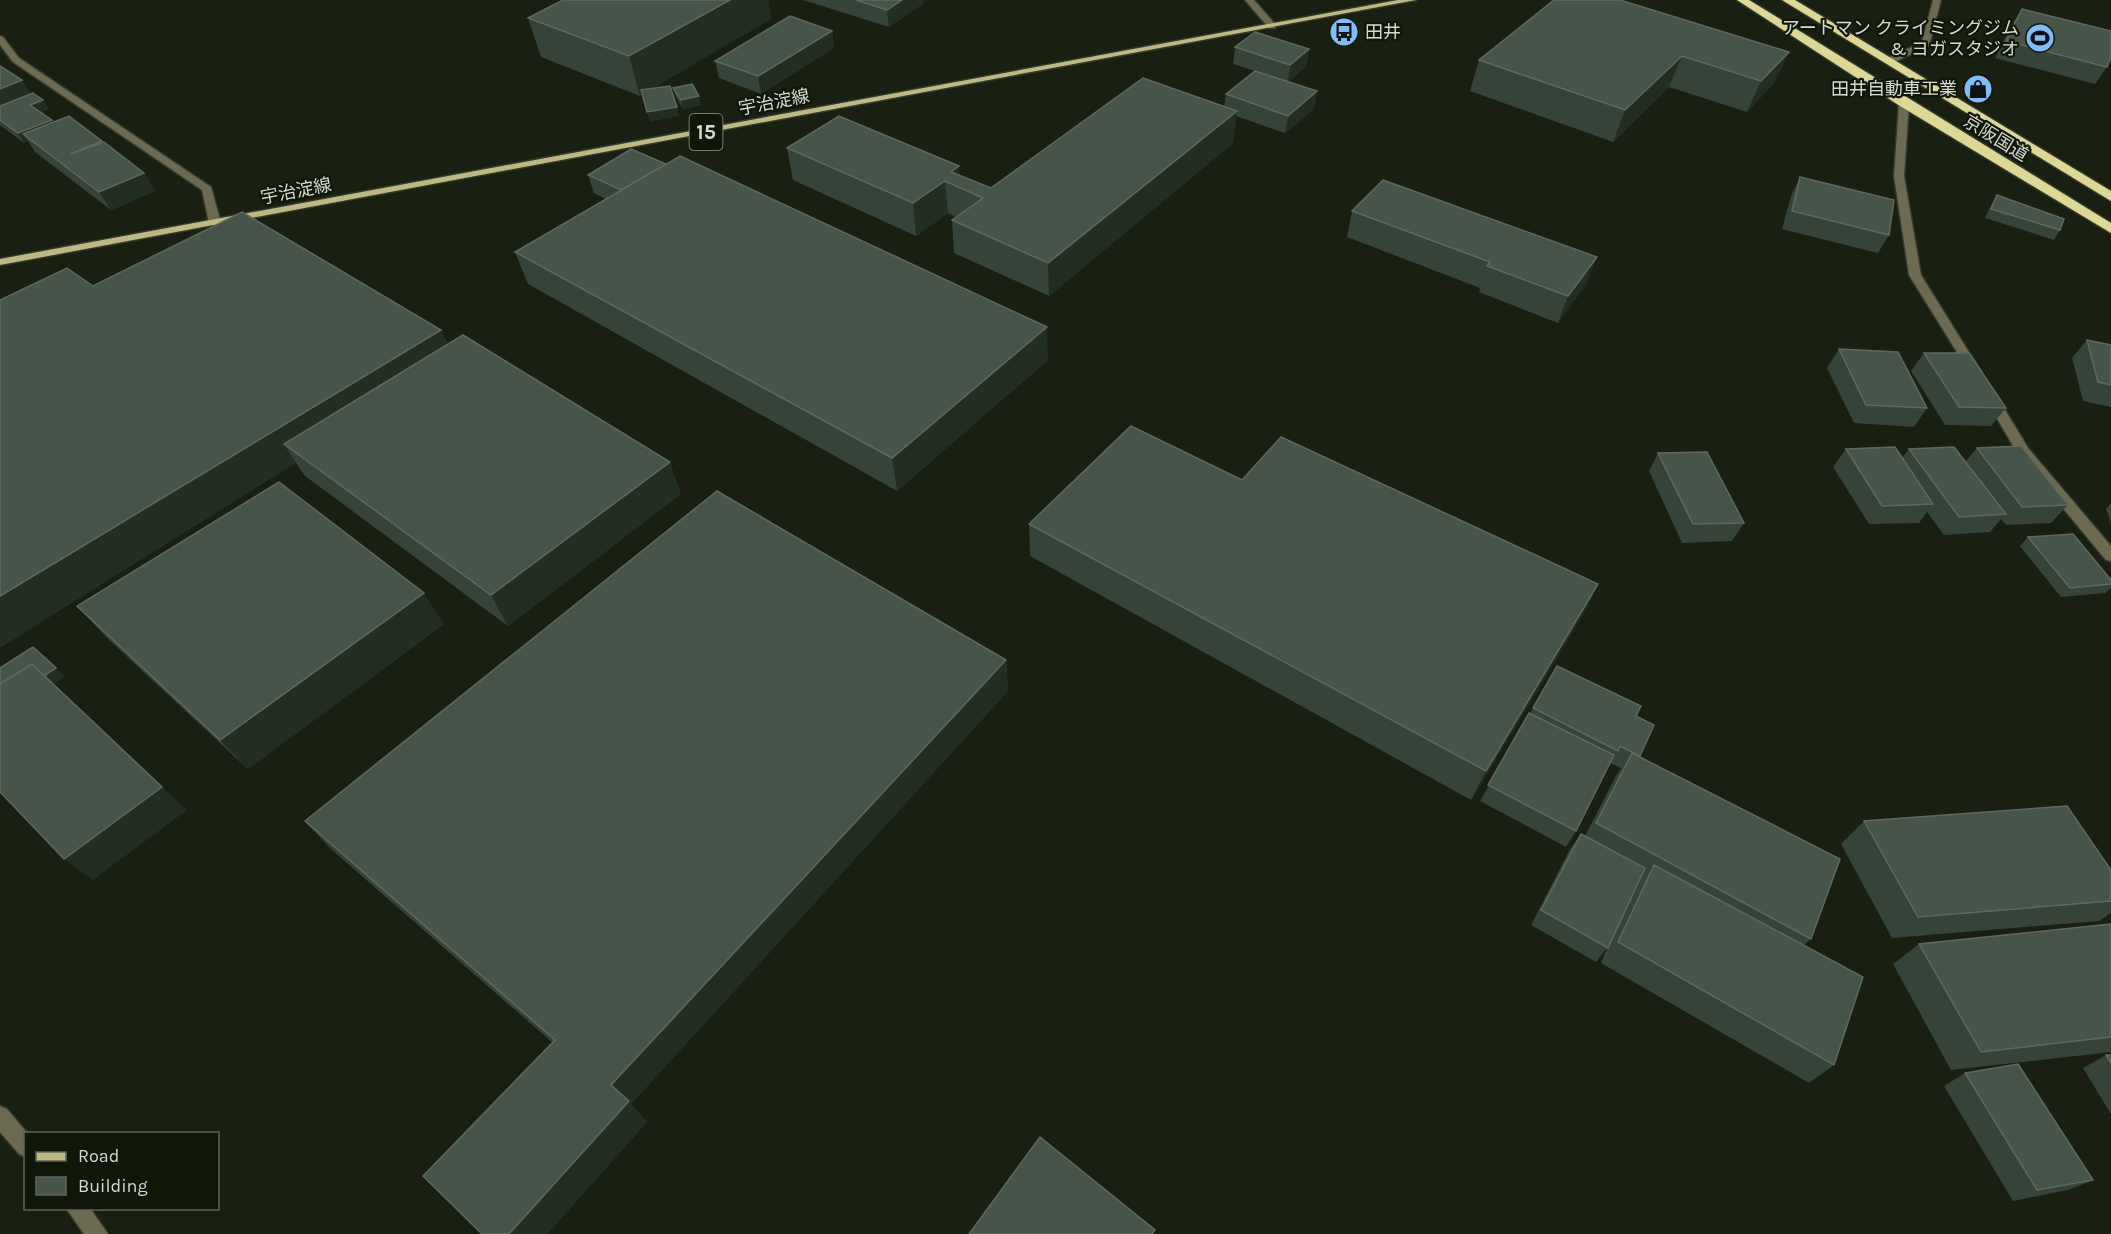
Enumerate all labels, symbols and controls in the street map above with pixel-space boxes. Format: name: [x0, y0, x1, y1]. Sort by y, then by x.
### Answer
bus stop icon: 田井: [1328, 16, 1360, 48]
place label: アートマン クライミングジム & ヨガスタジオ: [1782, 17, 2019, 60]
place label: 田井: [1365, 21, 1401, 43]
sports icon: アートマン クライミングジム & ヨガスタジオ: [2024, 22, 2056, 54]
shop icon: 田井自動車工業: [1962, 73, 1994, 105]
place label: 田井自動車工業: [1831, 78, 1957, 100]
street label: 宇治淀線: [737, 84, 811, 120]
street label: 京阪国道: [1959, 110, 2033, 166]
road number: 15: [690, 114, 722, 150]
street label: 宇治淀線: [259, 173, 333, 209]
legend: [24, 1132, 219, 1210]
text: Road: [78, 1145, 119, 1167]
text: Building: [78, 1175, 148, 1197]

